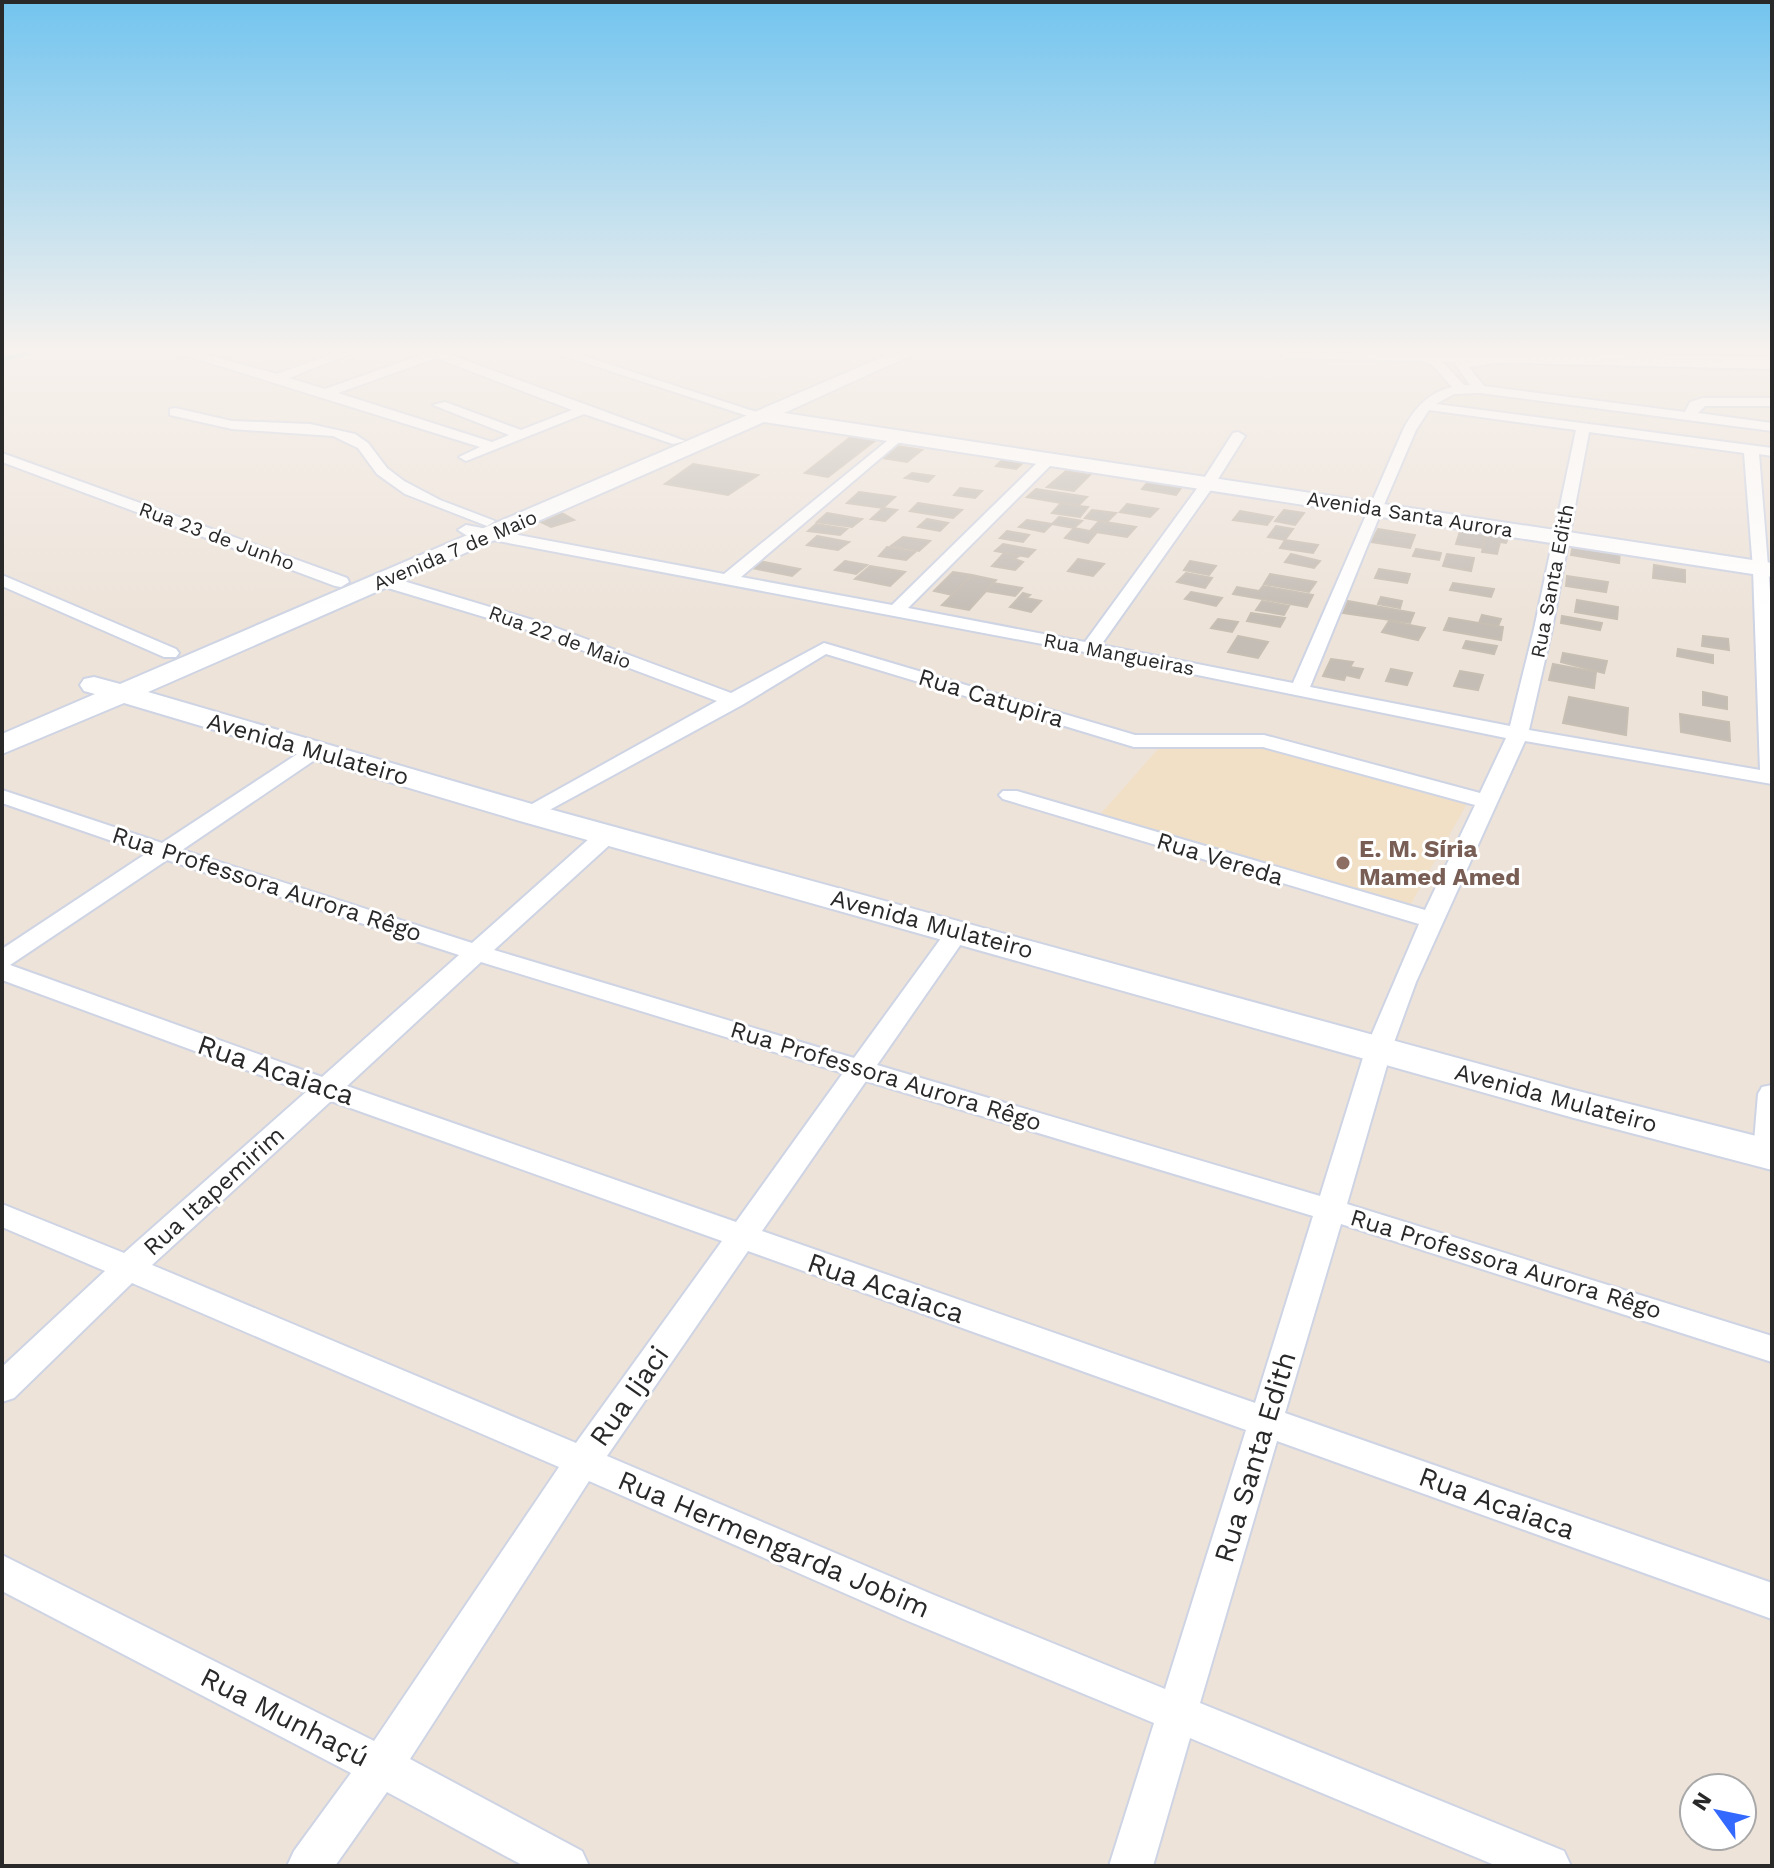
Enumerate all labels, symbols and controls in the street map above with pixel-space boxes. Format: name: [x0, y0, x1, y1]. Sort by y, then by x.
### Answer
street label: Avenida Santa Aurora: [1305, 486, 1515, 542]
street label: Rua 23 de Junho: [136, 497, 298, 575]
street label: Rua Santa Edith: [1525, 502, 1579, 660]
street label: Avenida 7 de Maio: [370, 505, 540, 595]
street label: Rua 22 de Maio: [486, 600, 634, 674]
street label: Rua Mangueiras: [1041, 628, 1197, 680]
street label: Rua Catupira: [915, 663, 1067, 733]
street label: Avenida Mulateiro: [204, 707, 412, 791]
street label: Rua Professora Aurora Rêgo: [109, 821, 425, 947]
street label: Rua Vereda: [1153, 826, 1287, 892]
place label: E. M. Síria Mamed Amed: [1359, 835, 1520, 891]
marker: E. M. Síria Mamed Amed: [1334, 854, 1352, 872]
street label: Avenida Mulateiro: [828, 883, 1036, 965]
street label: Rua Professora Aurora Rêgo: [727, 1015, 1045, 1137]
street label: Rua Acaiaca: [193, 1028, 359, 1112]
street label: Avenida Mulateiro: [1452, 1057, 1660, 1139]
street label: Rua Itapemirim: [138, 1120, 290, 1262]
street label: Rua Professora Aurora Rêgo: [1347, 1203, 1665, 1325]
street label: Rua Acaiaca: [803, 1246, 969, 1330]
street label: Rua Ijaci: [582, 1339, 676, 1453]
street label: Rua Santa Edith: [1207, 1348, 1303, 1566]
street label: Rua Acaiaca: [1414, 1459, 1580, 1547]
street label: Rua Hermengarda Jobim: [613, 1463, 935, 1625]
street label: Rua Munhaçú: [195, 1660, 375, 1774]
north arrow: [1678, 1772, 1758, 1852]
text: N: [1687, 1788, 1717, 1815]

